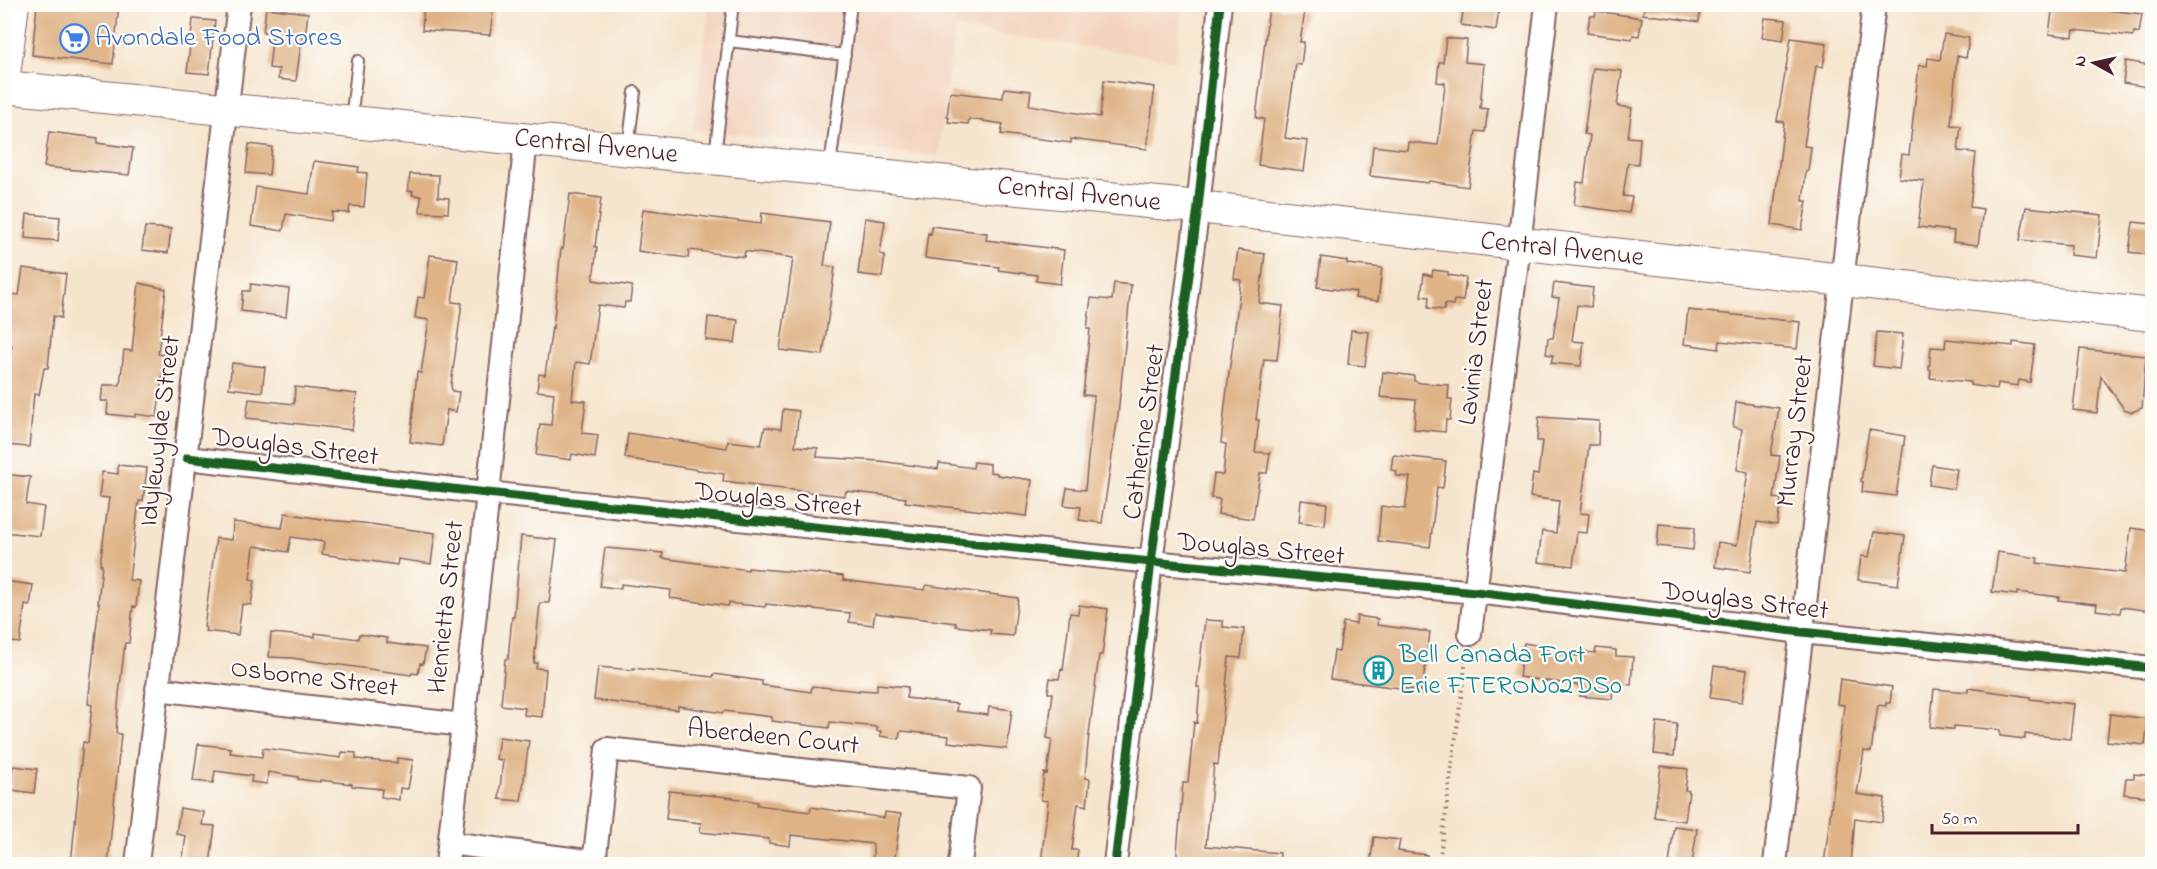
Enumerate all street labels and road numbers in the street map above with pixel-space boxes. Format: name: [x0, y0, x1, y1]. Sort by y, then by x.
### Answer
street label: Central Avenue: [512, 119, 681, 175]
street label: Central Avenue: [995, 167, 1164, 223]
street label: Central Avenue: [1478, 222, 1647, 278]
street label: Lavinia Street: [1449, 276, 1505, 428]
street label: Idylewylde Street: [130, 333, 192, 529]
street label: Catherine Street: [1113, 342, 1177, 522]
street label: Murray Street: [1767, 353, 1825, 509]
street label: Douglas Street: [208, 418, 381, 478]
street label: Douglas Street: [691, 473, 864, 529]
street label: Henrietta Street: [419, 518, 475, 696]
street label: Douglas Street: [1175, 523, 1346, 577]
street label: Douglas Street: [1658, 572, 1831, 632]
street label: Osborne Street: [228, 649, 400, 709]
street label: Aberdeen Court: [685, 710, 861, 766]

